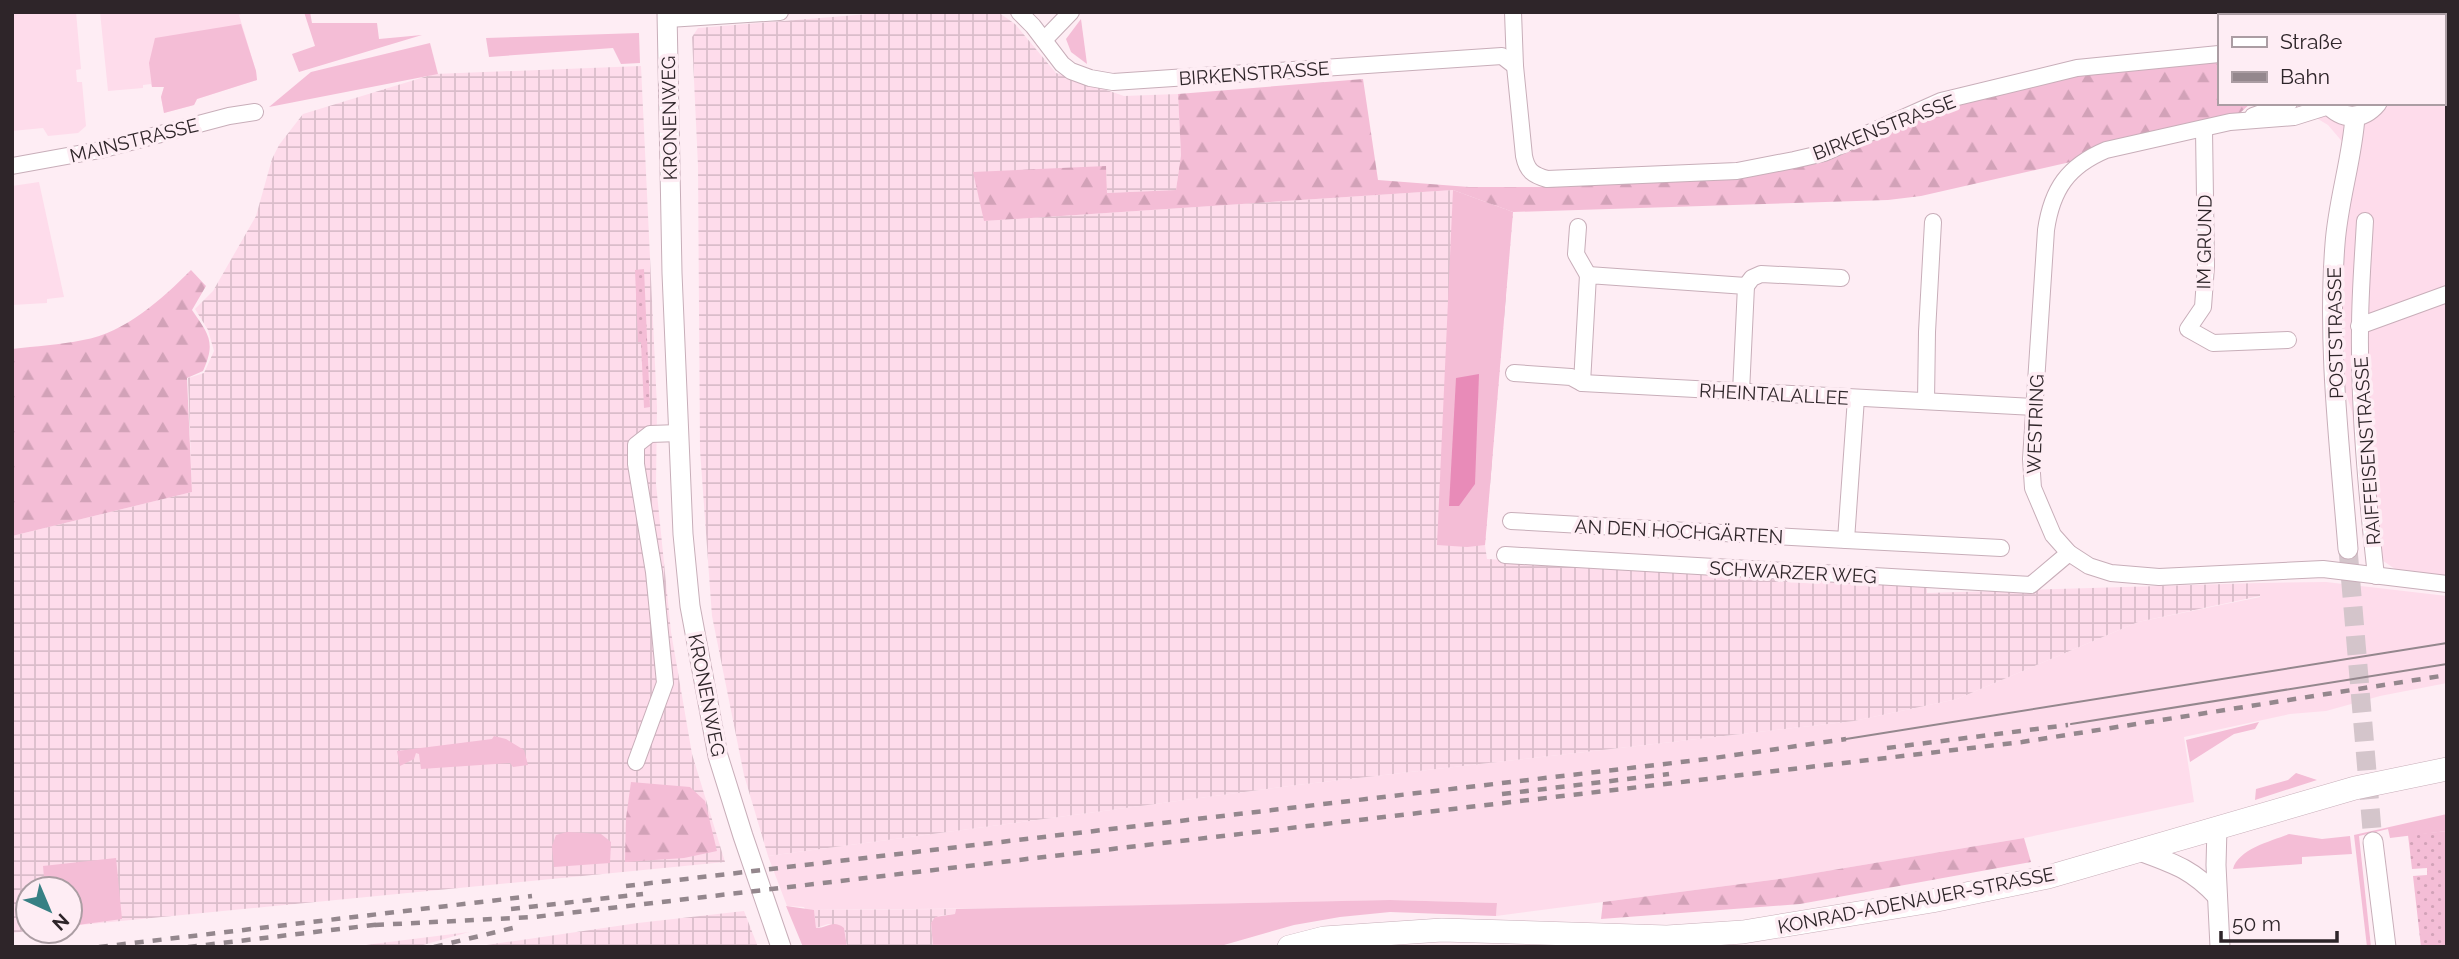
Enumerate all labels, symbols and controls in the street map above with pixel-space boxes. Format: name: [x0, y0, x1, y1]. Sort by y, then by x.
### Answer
legend: [2218, 14, 2445, 105]
text: Straße: [2280, 29, 2342, 54]
street label: KRONENWEG: [657, 56, 681, 180]
street label: BIRKENSTRASSE: [1178, 57, 1330, 89]
text: Bahn: [2280, 64, 2330, 89]
street label: BIRKENSTRASSE: [1810, 90, 1958, 164]
street label: MAINSTRASSE: [67, 113, 201, 167]
street label: IM GRUND: [2192, 194, 2216, 290]
street label: POSTSTRASSE: [2323, 267, 2347, 399]
street label: RAIFFEISENSTRASSE: [2349, 356, 2385, 546]
street label: WESTRING: [2022, 374, 2048, 474]
street label: RHEINTALALLEE: [1699, 379, 1849, 409]
street label: AN DEN HOCHGÄRTEN: [1574, 515, 1784, 547]
street label: SCHWARZER WEG: [1709, 557, 1877, 587]
street label: KRONENWEG: [684, 632, 730, 758]
street label: KONRAD-ADENAUER-STRASSE: [1776, 862, 2056, 938]
north arrow: [14, 875, 84, 945]
scale bar: [2221, 900, 2336, 944]
text: N: [48, 909, 74, 935]
text: 50 m: [2232, 911, 2281, 936]

